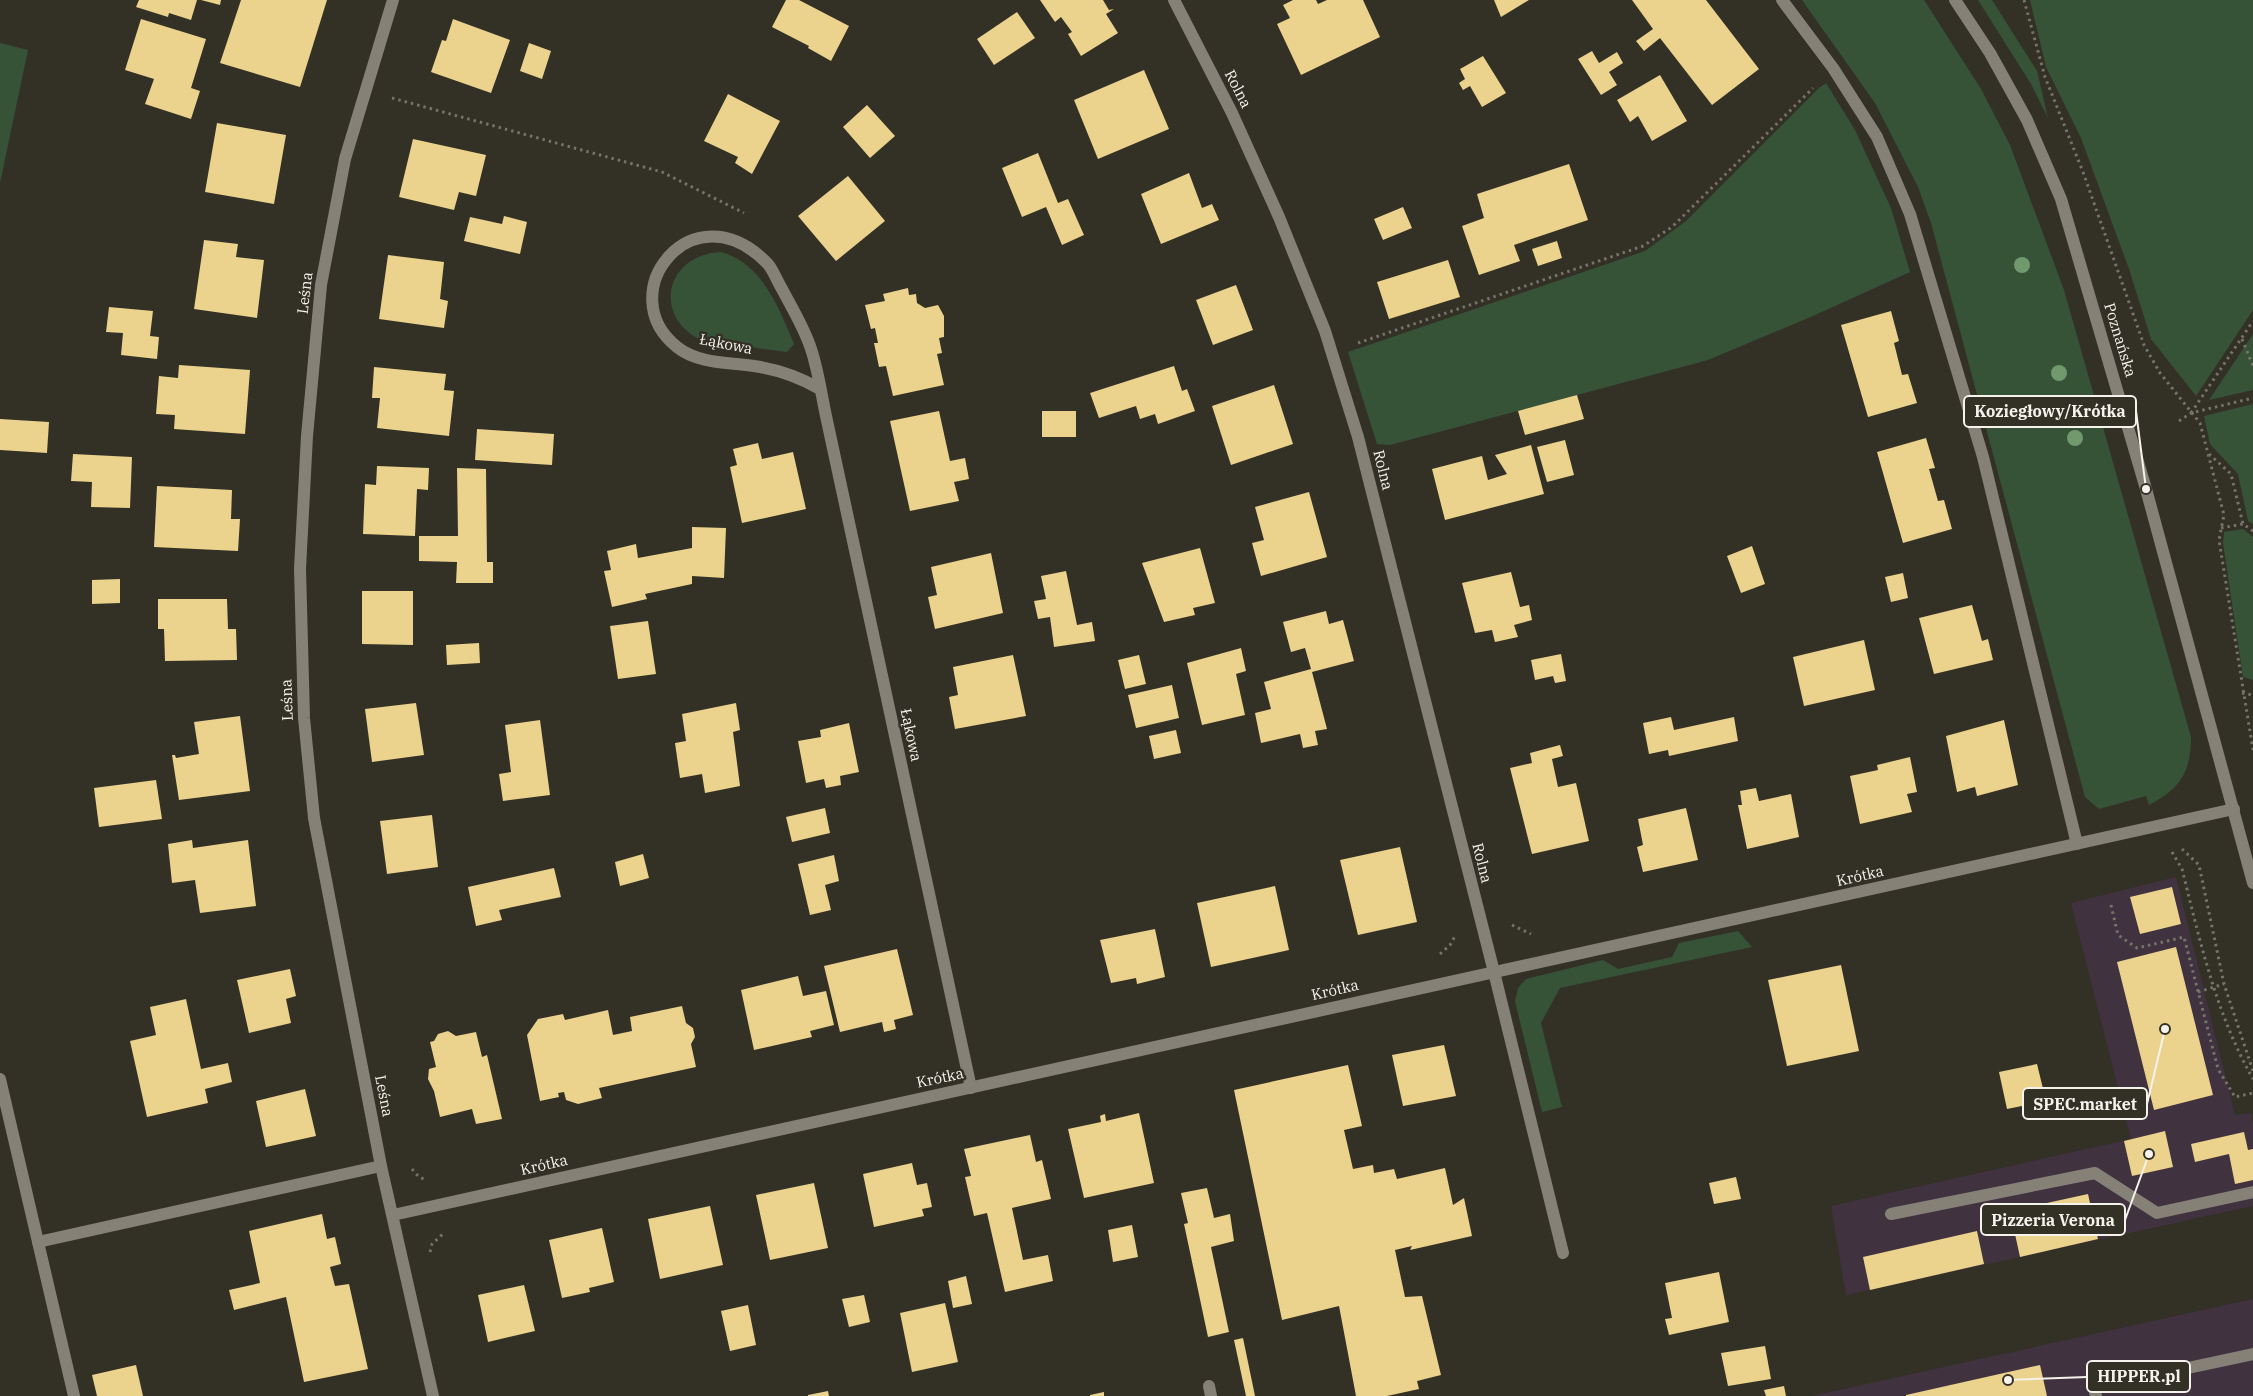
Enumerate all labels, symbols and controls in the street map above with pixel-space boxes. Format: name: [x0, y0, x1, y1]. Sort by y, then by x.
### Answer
street label: Rolna: [1221, 66, 1256, 111]
street label: Leśna: [293, 271, 316, 315]
street label: Poznańska: [2100, 300, 2141, 379]
street label: Łąkowa: [698, 329, 754, 358]
callout: Koziegłowy/Krótka: [1964, 396, 2136, 427]
text: Koziegłowy/Krótka: [1974, 401, 2126, 421]
street label: Rolna: [1369, 448, 1398, 492]
street label: Leśna: [276, 679, 297, 721]
street label: Łąkowa: [897, 707, 926, 763]
street label: Rolna: [1468, 841, 1497, 885]
street label: Krótka: [1834, 861, 1885, 890]
street label: Krótka: [1309, 975, 1360, 1004]
street label: Krótka: [915, 1063, 965, 1092]
street label: Leśna: [371, 1073, 398, 1118]
callout: SPEC.market: [2023, 1088, 2147, 1119]
text: SPEC.market: [2033, 1094, 2137, 1114]
street label: Krótka: [518, 1150, 569, 1179]
callout: Pizzeria Verona: [1981, 1204, 2125, 1235]
text: Pizzeria Verona: [1991, 1210, 2115, 1230]
callout: HIPPER.pl: [2087, 1361, 2190, 1392]
text: HIPPER.pl: [2097, 1366, 2181, 1386]

